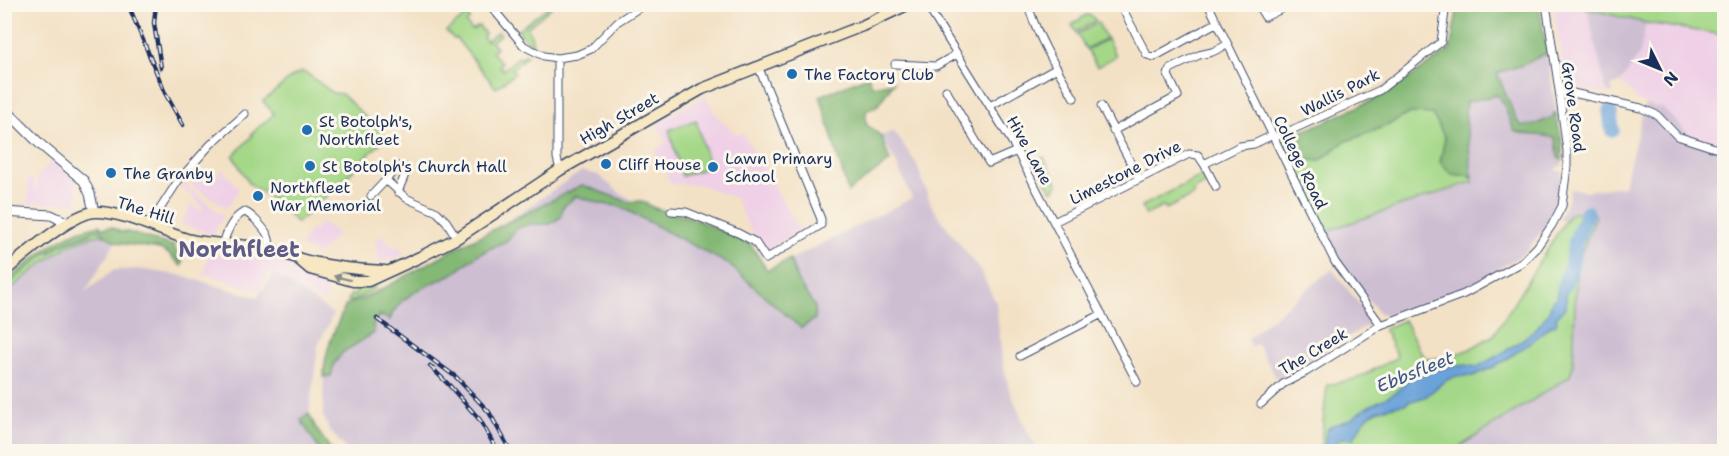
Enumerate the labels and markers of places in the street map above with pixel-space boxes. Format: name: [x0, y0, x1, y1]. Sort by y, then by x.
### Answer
place label: The Factory Club: [804, 64, 934, 85]
marker: The Factory Club: [785, 67, 799, 81]
place label: St Botolph's, Northfleet: [319, 111, 413, 150]
marker: St Botolph's, Northfleet: [300, 123, 314, 137]
place label: Lawn Primary School: [725, 148, 832, 187]
place label: Cliff House: [618, 154, 701, 175]
place label: St Botolph's Church Hall: [322, 156, 507, 177]
marker: Cliff House: [599, 157, 613, 171]
marker: St Botolph's Church Hall: [303, 159, 317, 173]
marker: Lawn Primary School: [706, 160, 720, 174]
place label: The Granby: [123, 163, 214, 184]
marker: The Granby: [104, 166, 118, 180]
place label: Northfleet War Memorial: [270, 177, 381, 216]
marker: Northfleet War Memorial: [251, 189, 265, 203]

